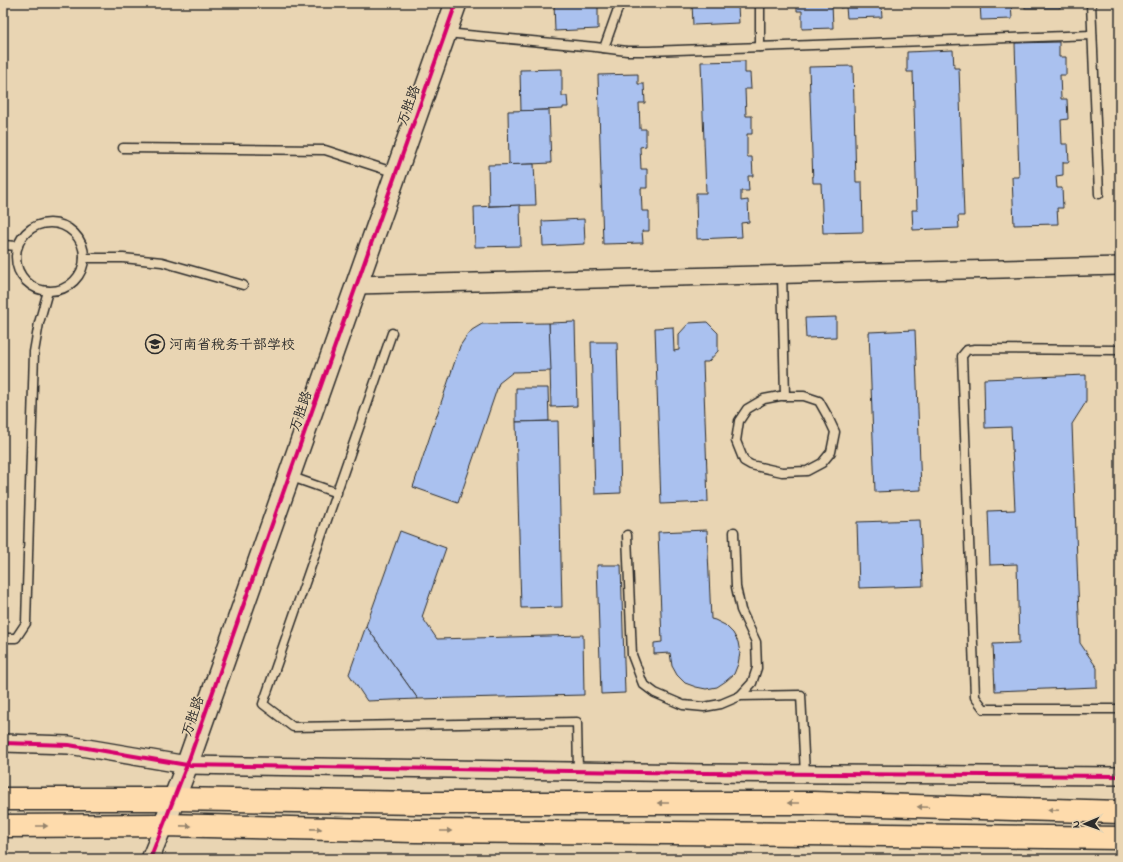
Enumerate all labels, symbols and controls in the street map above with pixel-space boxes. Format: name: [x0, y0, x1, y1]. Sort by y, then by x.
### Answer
street label: 万胜路: [392, 82, 426, 129]
school or university icon: 河南省税务干部学校: [144, 333, 166, 355]
place label: 河南省税务干部学校: [169, 335, 295, 356]
street label: 万胜路: [285, 388, 318, 435]
street label: 万胜路: [177, 693, 210, 740]
one-way arrow: [656, 800, 669, 806]
one-way arrow: [786, 800, 799, 806]
one-way arrow: [917, 803, 929, 810]
north arrow: [1065, 804, 1105, 844]
one-way arrow: [1047, 807, 1059, 814]
text: N: [1068, 820, 1084, 828]
one-way arrow: [36, 823, 49, 829]
one-way arrow: [180, 823, 193, 829]
one-way arrow: [310, 826, 323, 832]
one-way arrow: [440, 828, 452, 835]

